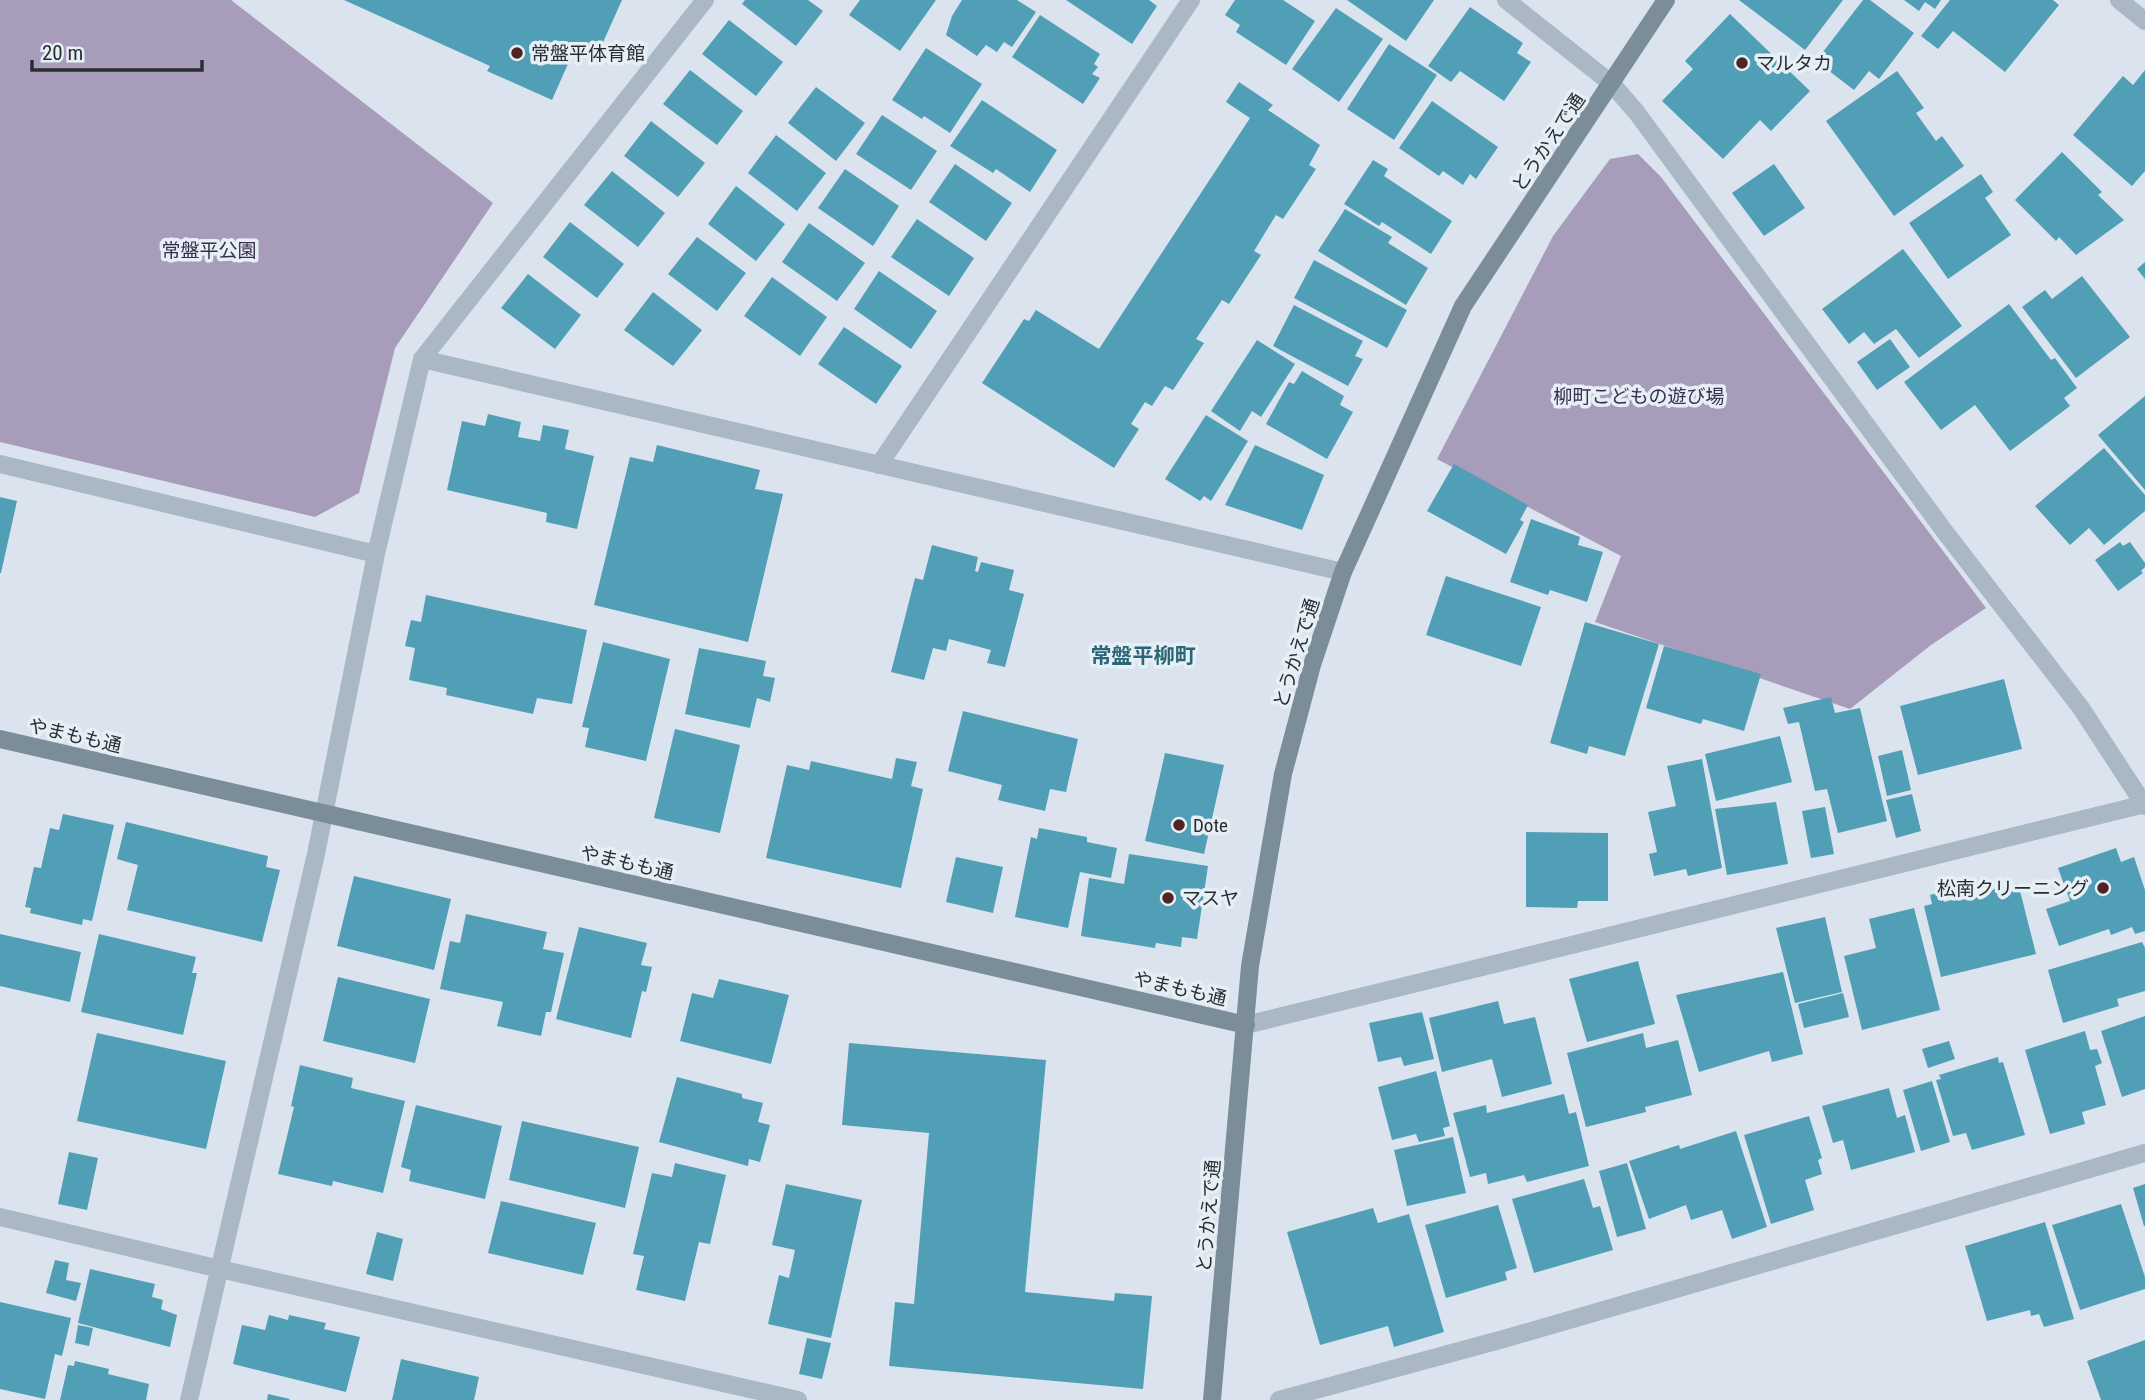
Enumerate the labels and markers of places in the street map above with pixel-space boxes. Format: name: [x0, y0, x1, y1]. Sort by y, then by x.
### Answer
place label: 常盤平体育館: [531, 42, 645, 65]
marker: 常盤平体育館: [509, 45, 525, 61]
place label: マルタカ: [1756, 52, 1832, 75]
marker: マルタカ: [1734, 55, 1750, 71]
place label: Dote: [1193, 814, 1228, 837]
marker: Dote: [1171, 817, 1187, 833]
place label: 松南クリーニング: [1937, 877, 2089, 900]
marker: 松南クリーニング: [2095, 880, 2111, 896]
place label: マスヤ: [1182, 887, 1239, 910]
marker: マスヤ: [1160, 890, 1176, 906]

